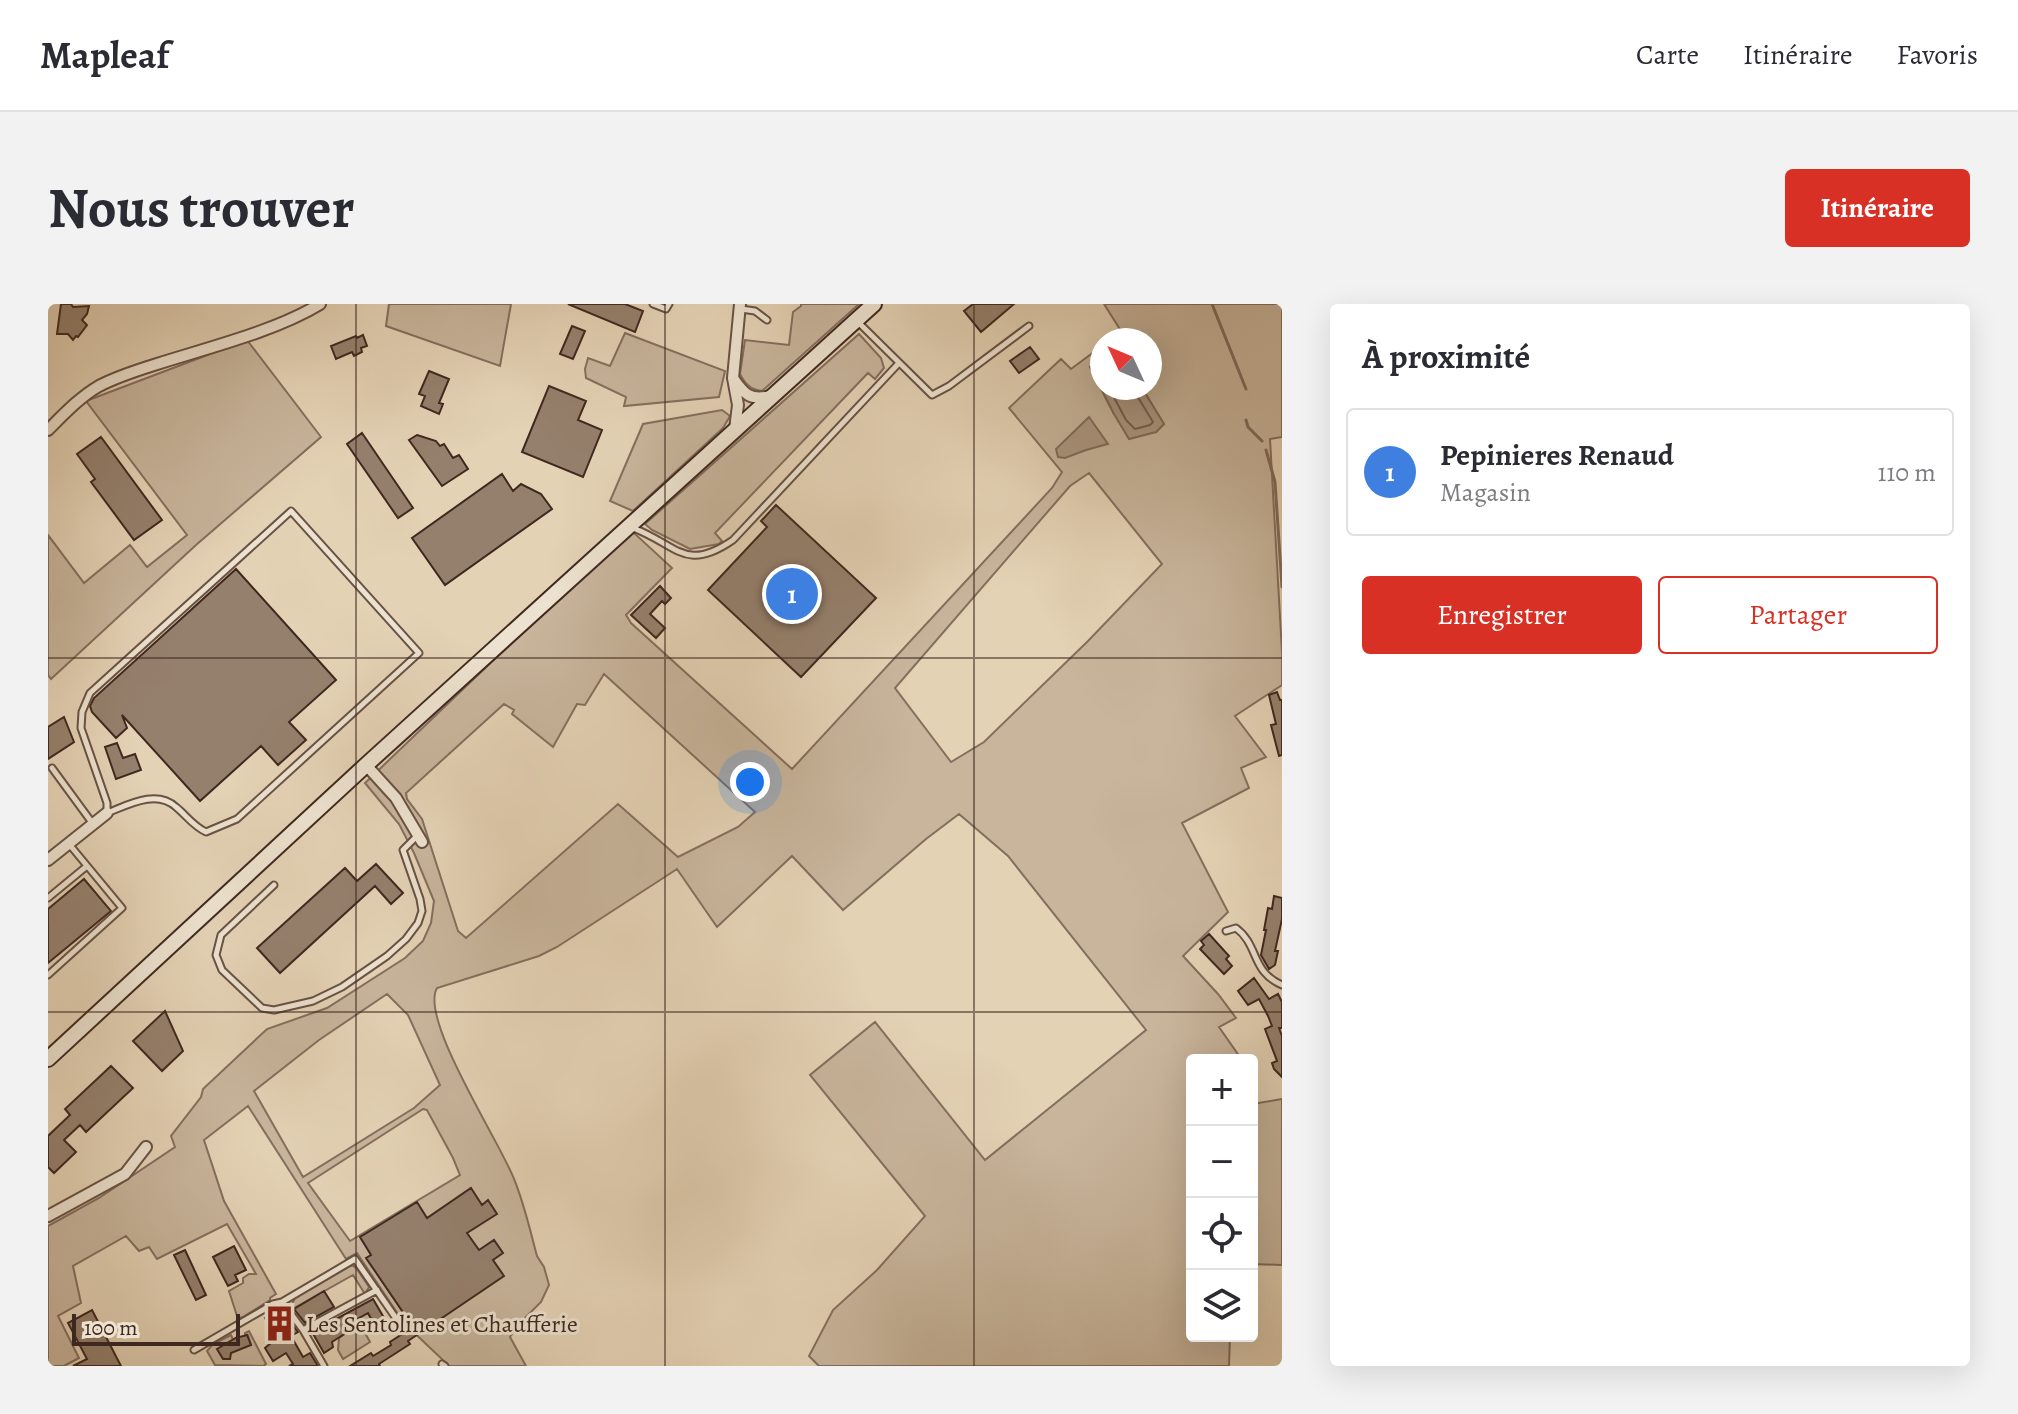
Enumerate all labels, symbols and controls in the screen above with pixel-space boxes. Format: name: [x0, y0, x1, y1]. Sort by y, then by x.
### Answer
text: Mapleaf: [40, 29, 169, 81]
text: Carte: [1636, 36, 1699, 74]
text: Itinéraire: [1743, 36, 1853, 74]
text: Favoris: [1897, 36, 1978, 74]
button: Itinéraire: [1785, 169, 1970, 247]
text: Nous trouver: [48, 170, 354, 246]
north arrow: [1090, 328, 1162, 400]
text: À proximité: [1362, 333, 1530, 380]
text: Pepinieres Renaud: [1440, 435, 1674, 475]
text: 1: [1385, 455, 1395, 490]
text: 110 m: [1878, 455, 1936, 490]
text: Magasin: [1440, 475, 1531, 510]
pin: 1: [766, 564, 818, 624]
button: Enregistrer: [1362, 576, 1642, 654]
button: Partager: [1658, 576, 1938, 654]
your location: [730, 762, 770, 802]
map controls: [1186, 1054, 1258, 1342]
button: +: [1186, 1054, 1258, 1126]
button: −: [1186, 1126, 1258, 1198]
button: locate: [1186, 1198, 1258, 1270]
button: layers: [1186, 1270, 1258, 1342]
building icon: Les Sentolines et Chaufferie: [261, 1305, 299, 1343]
place label: Les Sentolines et Chaufferie: [306, 1308, 578, 1340]
scale bar: [72, 1310, 240, 1346]
text: 100 m: [84, 1313, 138, 1343]

